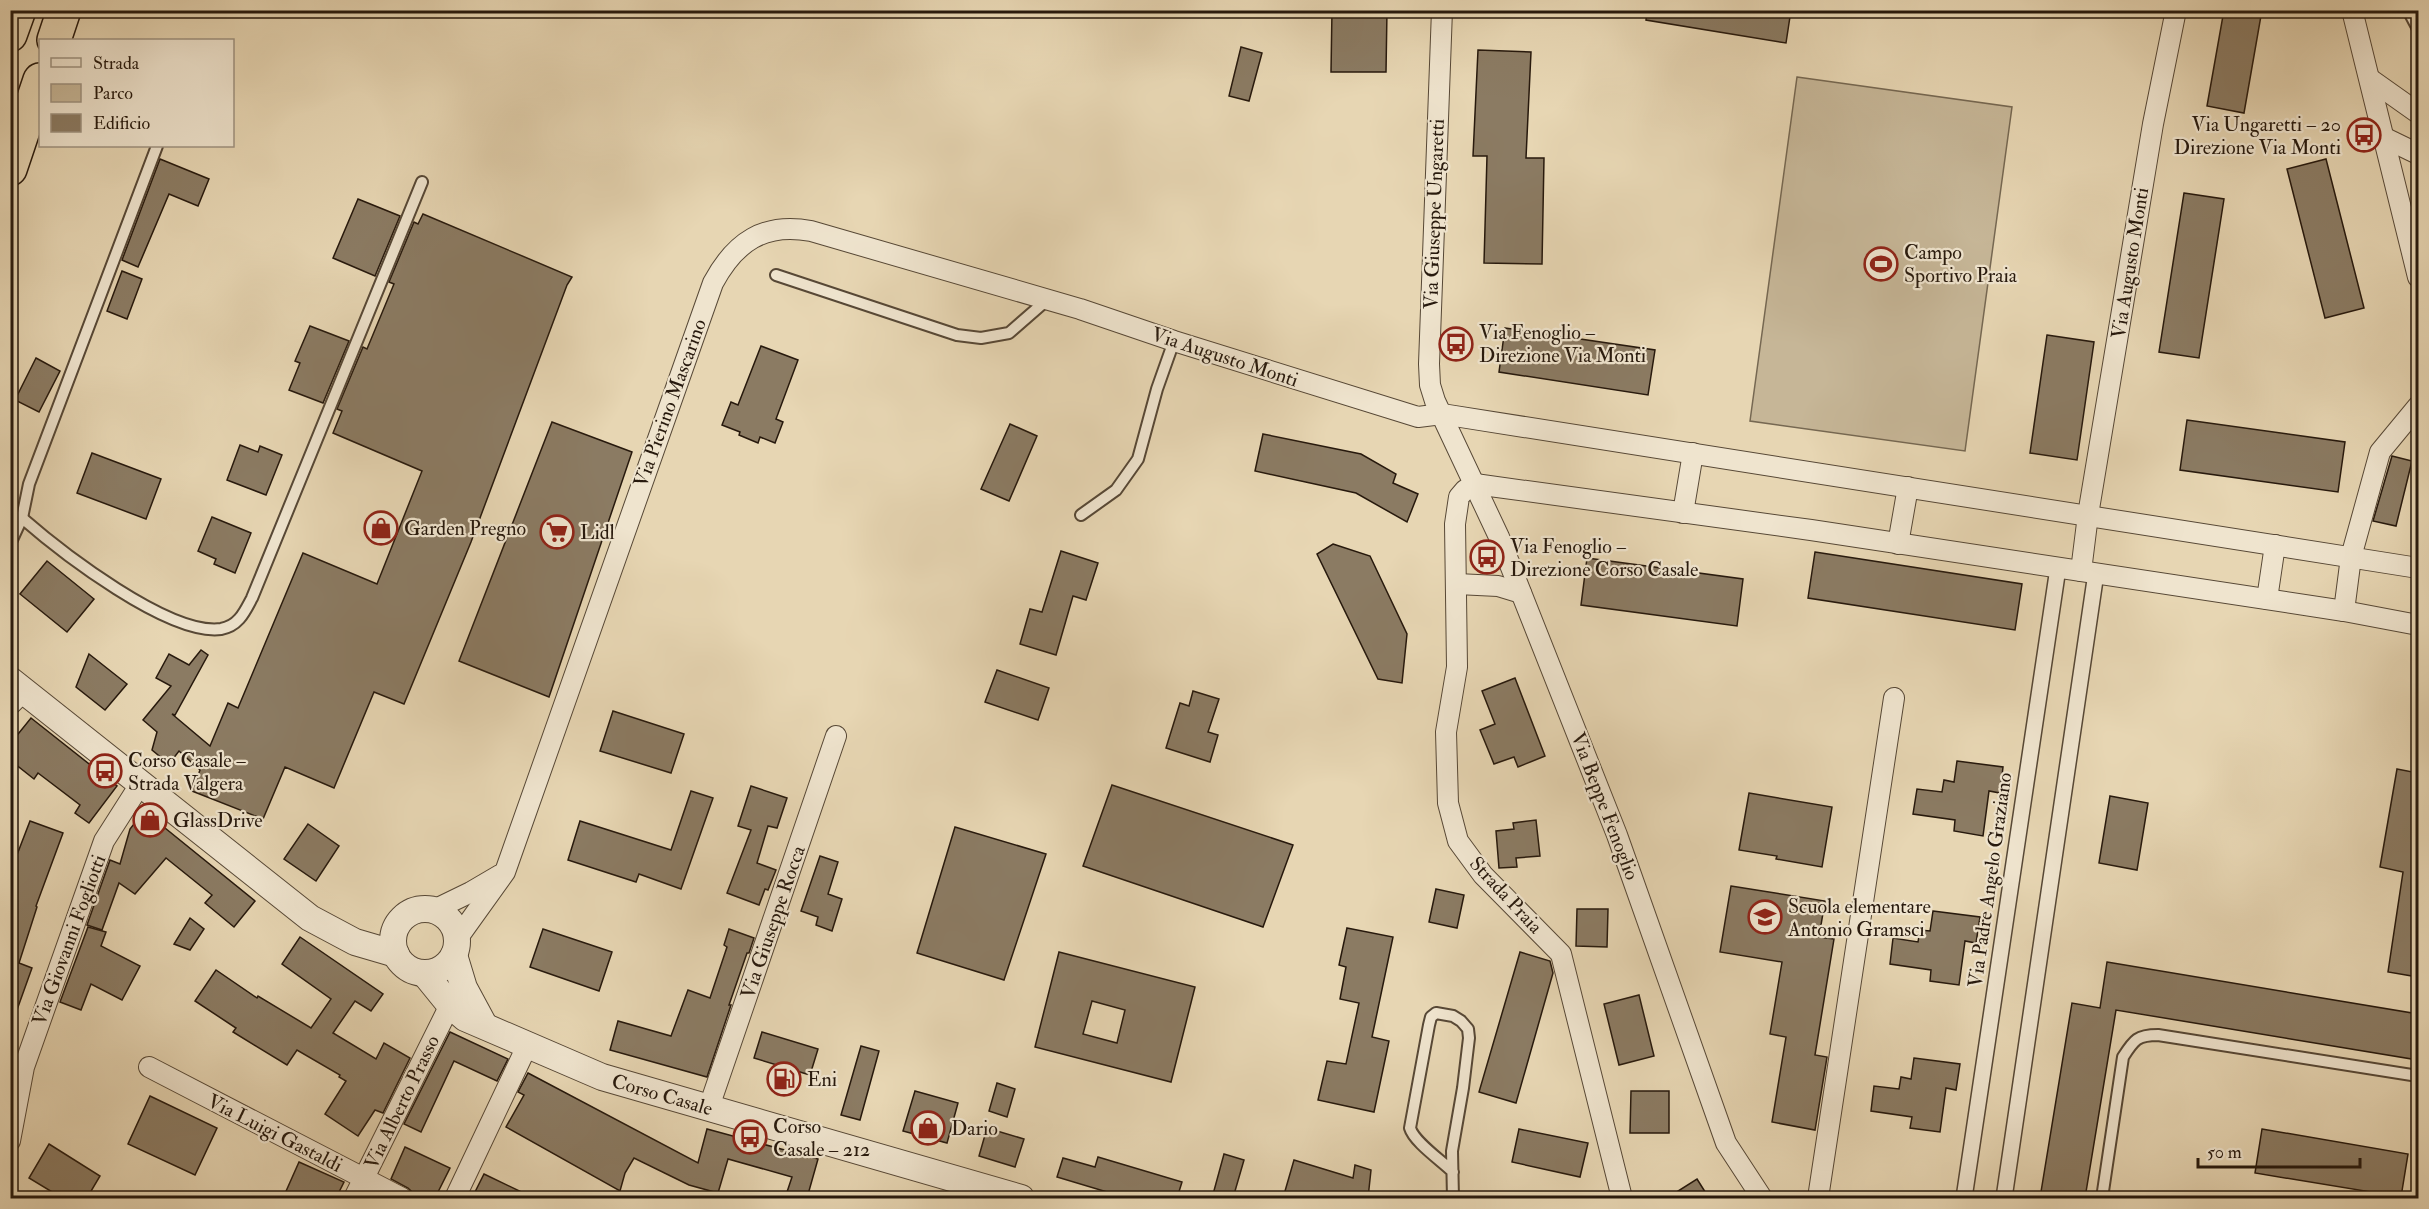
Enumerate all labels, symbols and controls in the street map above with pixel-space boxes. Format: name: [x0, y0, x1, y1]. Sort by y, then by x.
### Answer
legend: [39, 39, 234, 147]
text: Strada: [93, 52, 140, 75]
text: Parco: [93, 82, 133, 105]
text: Edificio: [93, 112, 150, 135]
place label: Via Ungaretti – 20 Direzione Via Monti: [2174, 112, 2341, 160]
bus stop icon: Via Ungaretti – 20 Direzione Via Monti: [2346, 117, 2382, 153]
street label: Via Giuseppe Ungaretti: [1418, 118, 1451, 310]
street label: Via Augusto Monti: [2106, 186, 2154, 340]
place label: Campo Sportivo Praia: [1904, 240, 2018, 289]
sports icon: Campo Sportivo Praia: [1863, 246, 1899, 282]
street label: Via Pierino Mascarino: [628, 315, 712, 491]
place label: Via Fenoglio – Direzione Via Monti: [1479, 320, 1646, 368]
street label: Via Augusto Monti: [1148, 321, 1302, 393]
bus stop icon: Via Fenoglio – Direzione Via Monti: [1438, 326, 1474, 362]
shop icon: Garden Pregno: [363, 510, 399, 546]
supermarket icon: Lidl: [539, 514, 575, 550]
place label: Garden Pregno: [404, 516, 526, 541]
place label: Lidl: [580, 520, 615, 545]
place label: Via Fenoglio – Direzione Corso Casale: [1510, 534, 1698, 582]
bus stop icon: Via Fenoglio – Direzione Corso Casale: [1469, 539, 1505, 575]
street label: Via Beppe Fenoglio: [1564, 729, 1645, 884]
place label: Corso Casale – Strada Valgera: [128, 748, 247, 796]
bus stop icon: Corso Casale – Strada Valgera: [87, 753, 123, 789]
street label: Via Padre Angelo Graziano: [1963, 771, 2017, 989]
shop icon: GlassDrive: [132, 802, 168, 838]
place label: GlassDrive: [173, 808, 263, 833]
street label: Via Giuseppe Rocca: [735, 841, 812, 1002]
street label: Via Giovanni Fogliotti: [26, 851, 112, 1029]
street label: Strada Praia: [1464, 851, 1549, 939]
place label: Scuola elementare Antonio Gramsci: [1787, 894, 1931, 942]
school or university icon: Scuola elementare Antonio Gramsci: [1747, 899, 1783, 935]
street label: Via Alberto Prasso: [359, 1031, 445, 1173]
fuel station icon: Eni: [766, 1061, 802, 1097]
place label: Eni: [807, 1067, 837, 1092]
street label: Corso Casale: [609, 1068, 716, 1121]
street label: Via Luigi Gastaldi: [203, 1088, 347, 1178]
shop icon: Dario: [910, 1110, 946, 1146]
place label: Corso Casale – 212: [773, 1114, 870, 1162]
place label: Dario: [951, 1116, 998, 1141]
bus stop icon: Corso Casale – 212: [732, 1119, 768, 1155]
scale bar: [2198, 1131, 2360, 1169]
text: 50 m: [2207, 1141, 2242, 1164]

